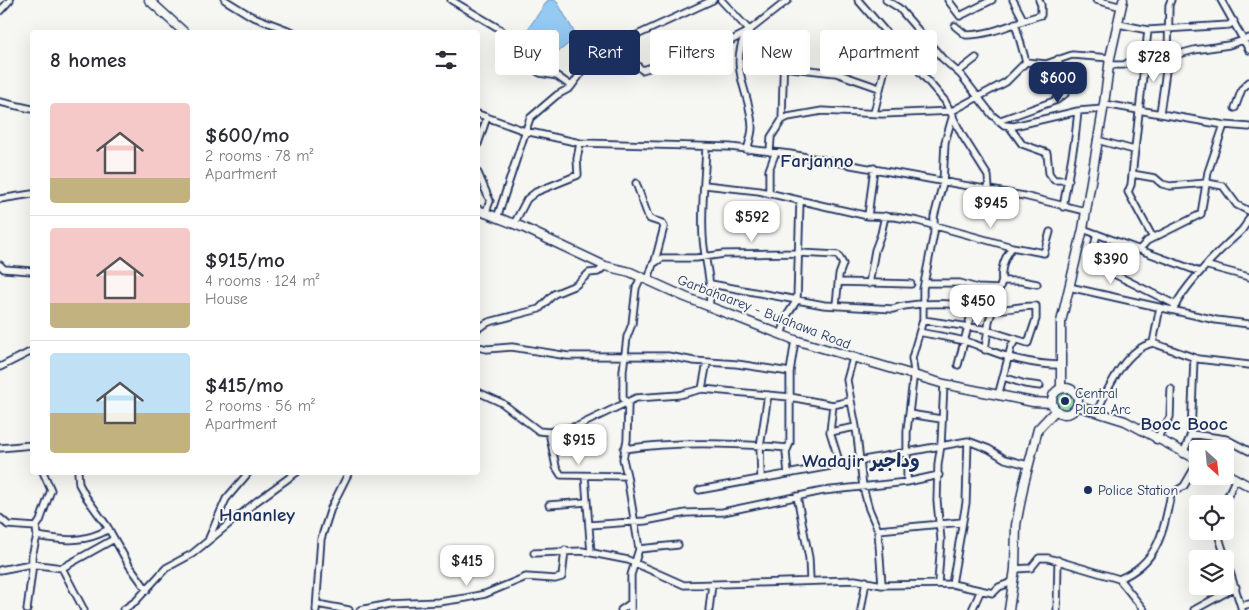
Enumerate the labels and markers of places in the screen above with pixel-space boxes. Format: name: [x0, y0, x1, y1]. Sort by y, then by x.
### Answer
pin: $728: [1124, 41, 1184, 83]
pin: $600: [1028, 62, 1088, 104]
pin: $945: [961, 186, 1021, 229]
pin: $592: [722, 200, 782, 243]
pin: $390: [1081, 242, 1141, 285]
pin: $450: [948, 284, 1008, 327]
place label: Central Plaza Arc: [1075, 385, 1131, 418]
marker: Central Plaza Arc: [1059, 395, 1071, 407]
pin: $915: [549, 424, 609, 466]
place label: Police Station: [1098, 482, 1178, 499]
marker: Police Station: [1082, 484, 1094, 496]
pin: $415: [437, 544, 497, 587]

